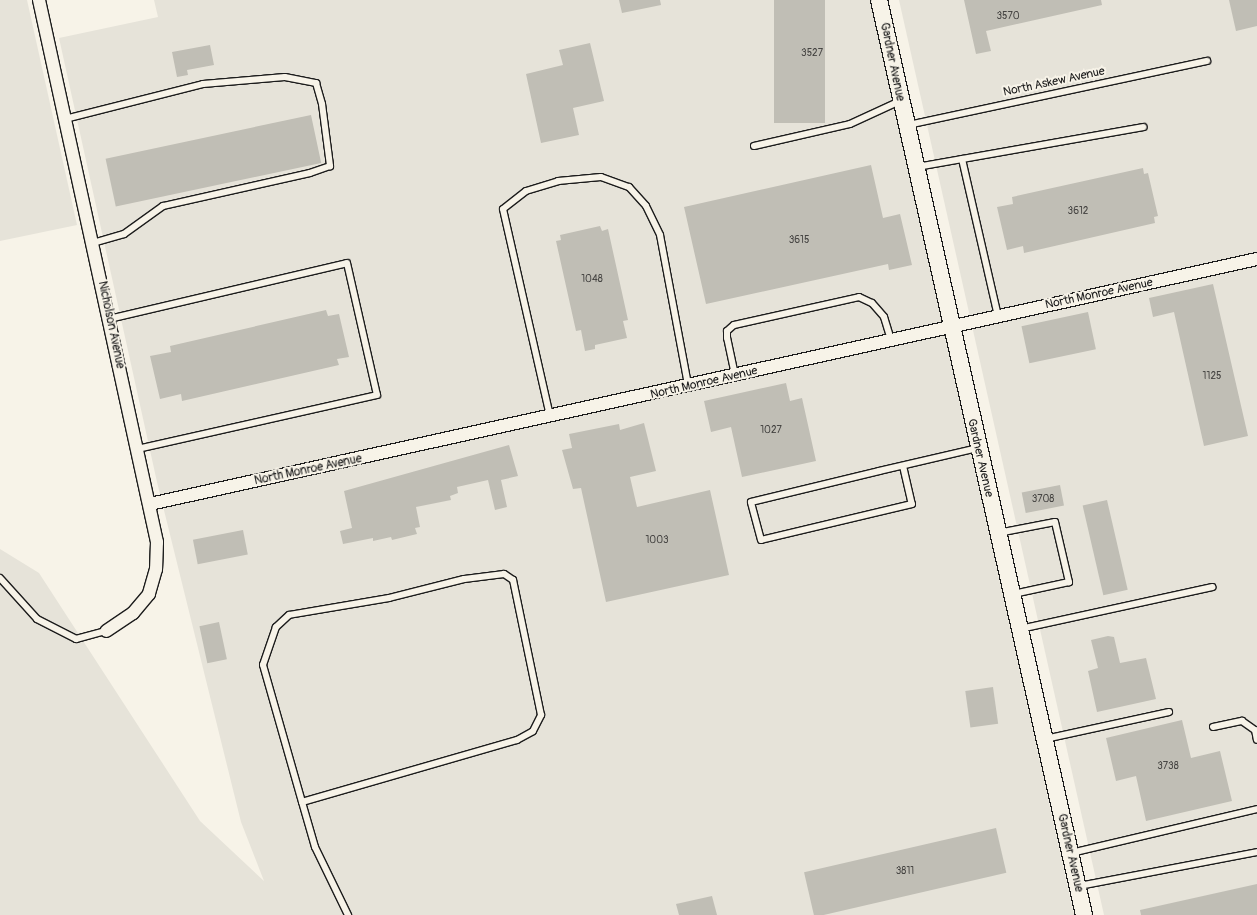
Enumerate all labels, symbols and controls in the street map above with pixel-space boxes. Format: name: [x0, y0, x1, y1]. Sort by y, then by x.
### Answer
house number: 3570: [996, 11, 1020, 23]
street label: Gardner Avenue: [877, 21, 907, 103]
house number: 3527: [801, 48, 823, 60]
street label: North Askew Avenue: [1002, 64, 1106, 100]
house number: 3612: [1068, 206, 1088, 218]
house number: 3615: [789, 235, 809, 247]
house number: 1048: [581, 274, 603, 286]
street label: North Monroe Avenue: [1044, 276, 1154, 312]
street label: Nicholson Avenue: [95, 280, 127, 370]
street label: North Monroe Avenue: [649, 364, 759, 402]
house number: 1125: [1203, 371, 1221, 383]
street label: Gardner Avenue: [964, 417, 996, 499]
house number: 1027: [760, 425, 782, 437]
street label: North Monroe Avenue: [253, 452, 363, 488]
house number: 3708: [1032, 494, 1054, 506]
house number: 1003: [645, 535, 669, 547]
house number: 3738: [1157, 761, 1179, 773]
street label: Gardner Avenue: [1054, 812, 1086, 894]
house number: 3811: [896, 866, 914, 878]

